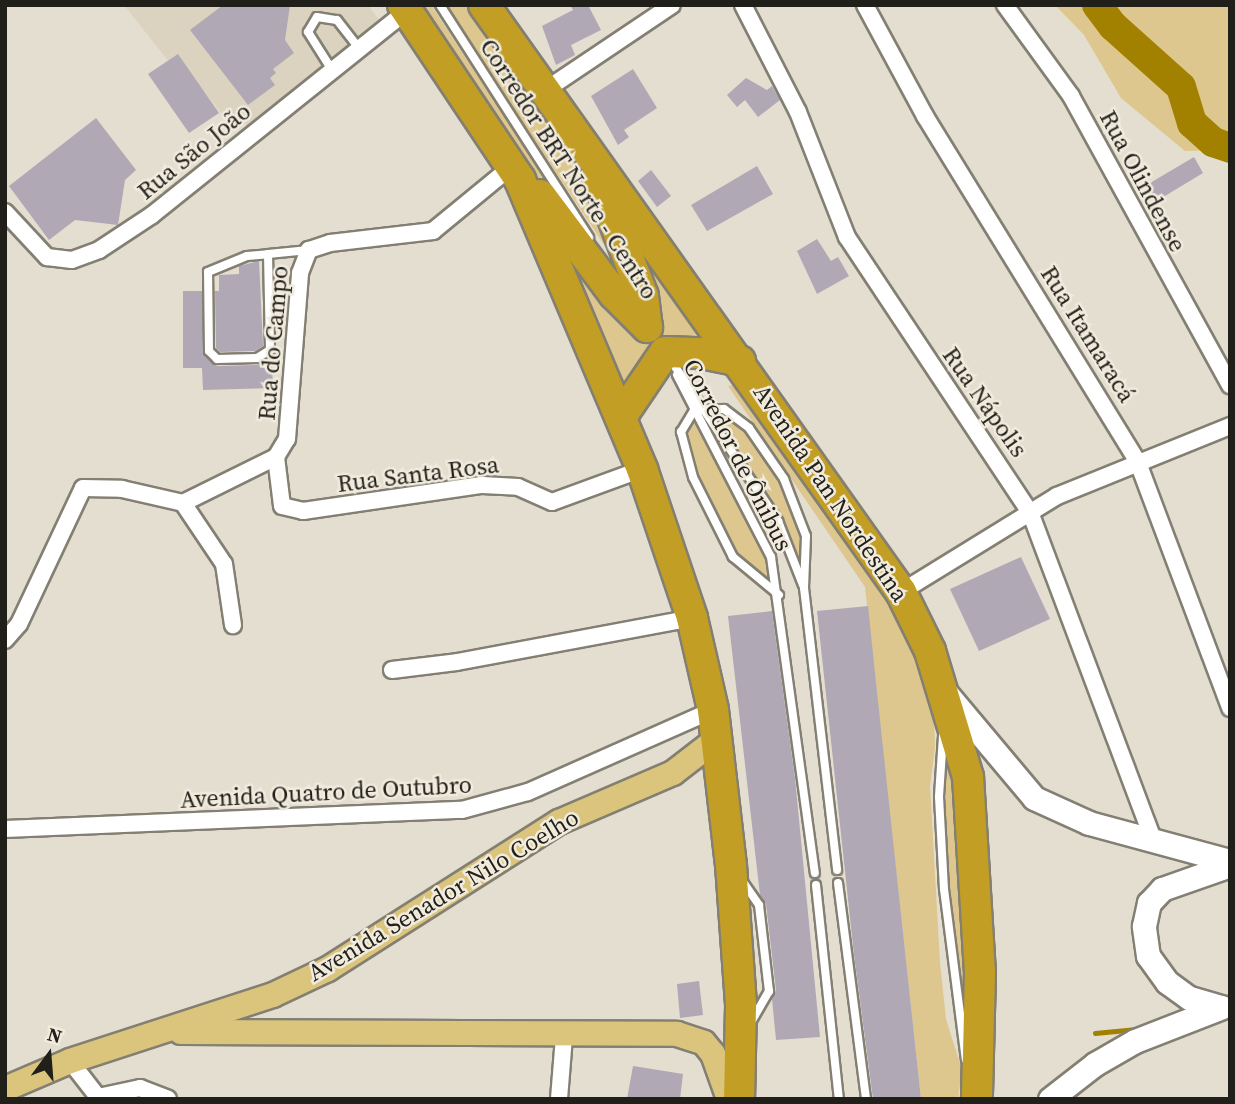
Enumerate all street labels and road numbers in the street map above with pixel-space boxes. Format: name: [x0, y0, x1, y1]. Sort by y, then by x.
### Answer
street label: Corredor BRT Norte - Centro: [474, 33, 664, 305]
street label: Rua São João: [132, 97, 256, 205]
street label: Rua Olindense: [1094, 105, 1192, 257]
street label: Rua Itamaracá: [1035, 260, 1141, 408]
street label: Rua do Campo: [252, 264, 294, 422]
street label: Rua Nápolis: [937, 341, 1033, 463]
street label: Corredor de Ônibus: [677, 354, 799, 556]
street label: Avenida Pan Nordestina: [747, 379, 915, 607]
street label: Rua Santa Rosa: [335, 450, 501, 498]
street label: Avenida Quatro de Outubro: [179, 770, 473, 814]
street label: Avenida Senador Nilo Coelho: [302, 803, 584, 987]

